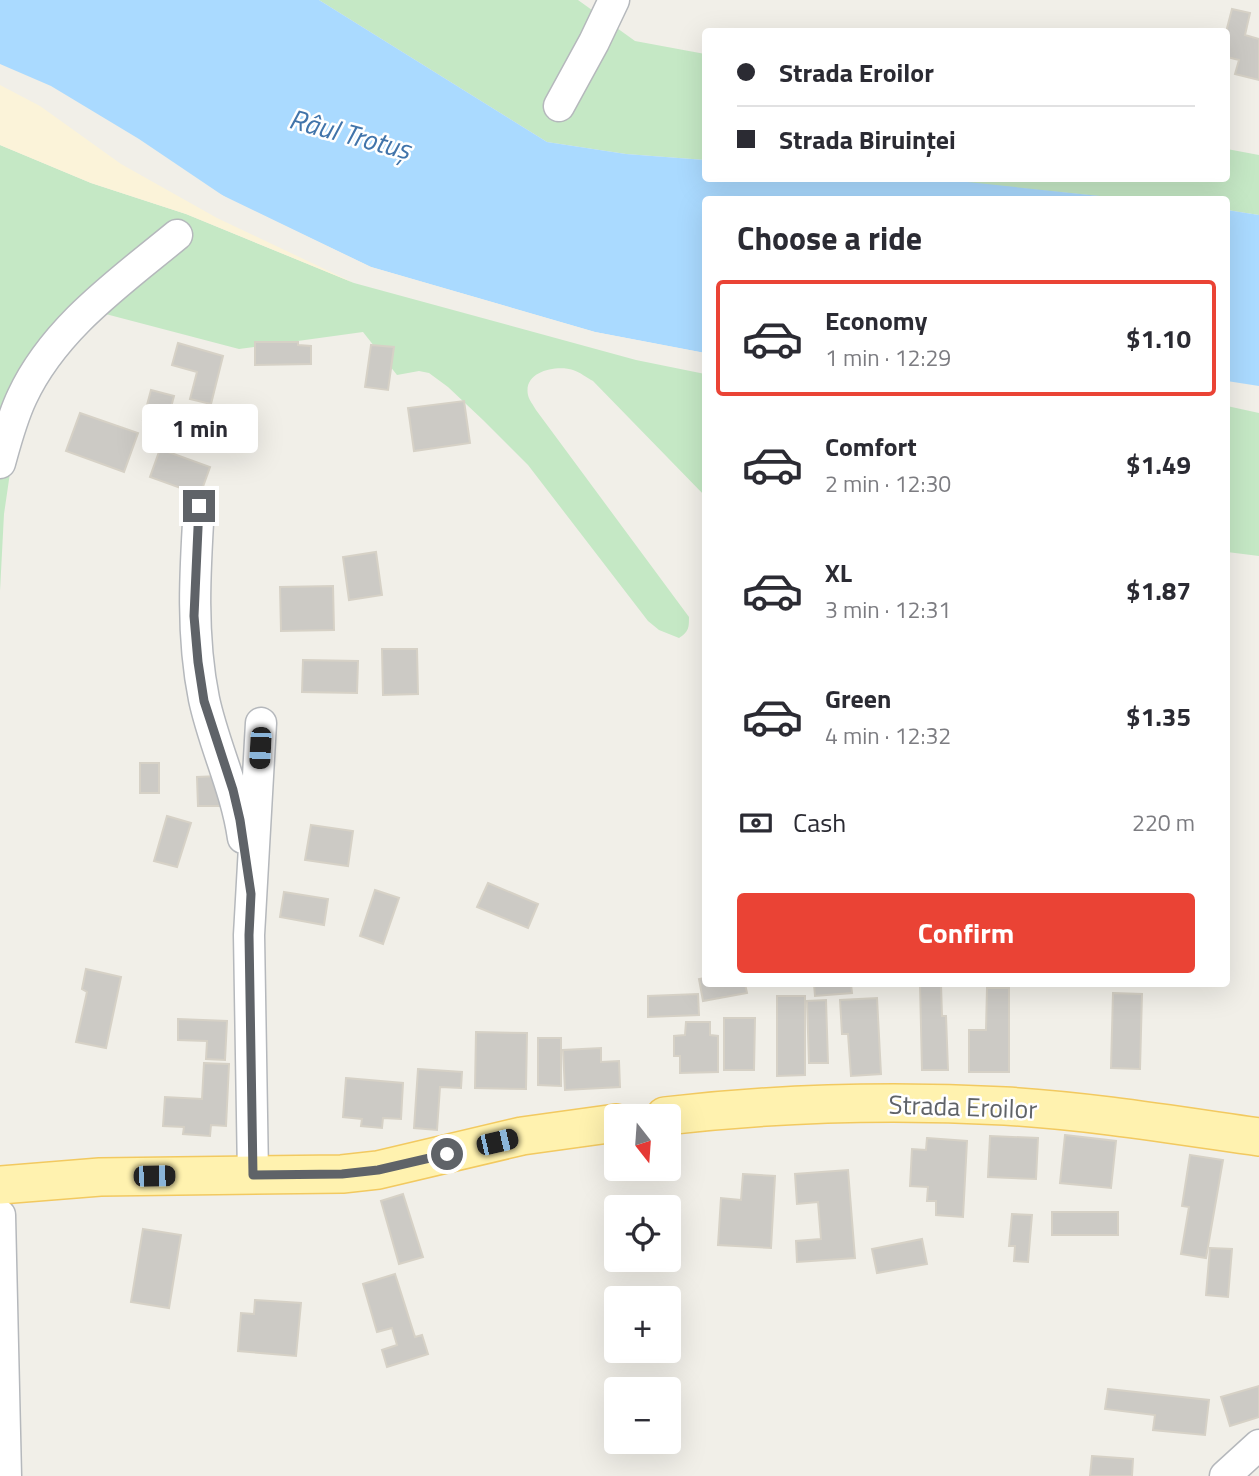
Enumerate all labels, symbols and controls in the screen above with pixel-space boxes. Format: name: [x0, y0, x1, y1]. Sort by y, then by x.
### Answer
text: Strada Eroilor: [779, 53, 934, 92]
water label: Râul Trotuș: [285, 97, 418, 171]
text: Strada Biruinței: [779, 120, 956, 159]
text: Choose a ride: [737, 214, 922, 262]
text: Economy: [825, 301, 927, 340]
icon: car: [741, 307, 804, 370]
text: $1.10: [1126, 319, 1191, 358]
text: 1 min · 12:29: [825, 340, 951, 375]
callout: 1 min: [141, 405, 257, 454]
text: 1 min: [172, 411, 228, 446]
text: Comfort: [825, 427, 917, 466]
icon: car: [741, 433, 804, 496]
text: $1.49: [1126, 445, 1191, 484]
text: 2 min · 12:30: [825, 466, 951, 501]
route end: [183, 490, 215, 522]
text: XL: [825, 553, 852, 592]
icon: car: [741, 559, 804, 622]
text: $1.87: [1126, 571, 1191, 610]
text: 3 min · 12:31: [825, 592, 951, 627]
text: Green: [825, 679, 891, 718]
icon: car: [741, 685, 804, 748]
text: $1.35: [1126, 697, 1191, 736]
text: 4 min · 12:32: [825, 718, 951, 753]
car: [249, 726, 272, 770]
text: Cash: [793, 803, 846, 842]
icon: cash: [737, 804, 775, 842]
text: 220 m: [1132, 805, 1195, 840]
button: Confirm: [737, 893, 1195, 973]
street label: Strada Eroilor: [888, 1084, 1038, 1129]
north arrow: [604, 1104, 681, 1181]
map controls: [604, 1104, 681, 1454]
car: [475, 1127, 520, 1157]
route start: [431, 1138, 463, 1170]
car: [133, 1165, 176, 1187]
button: locate: [604, 1195, 681, 1272]
button: +: [604, 1286, 681, 1363]
button: −: [604, 1377, 681, 1454]

